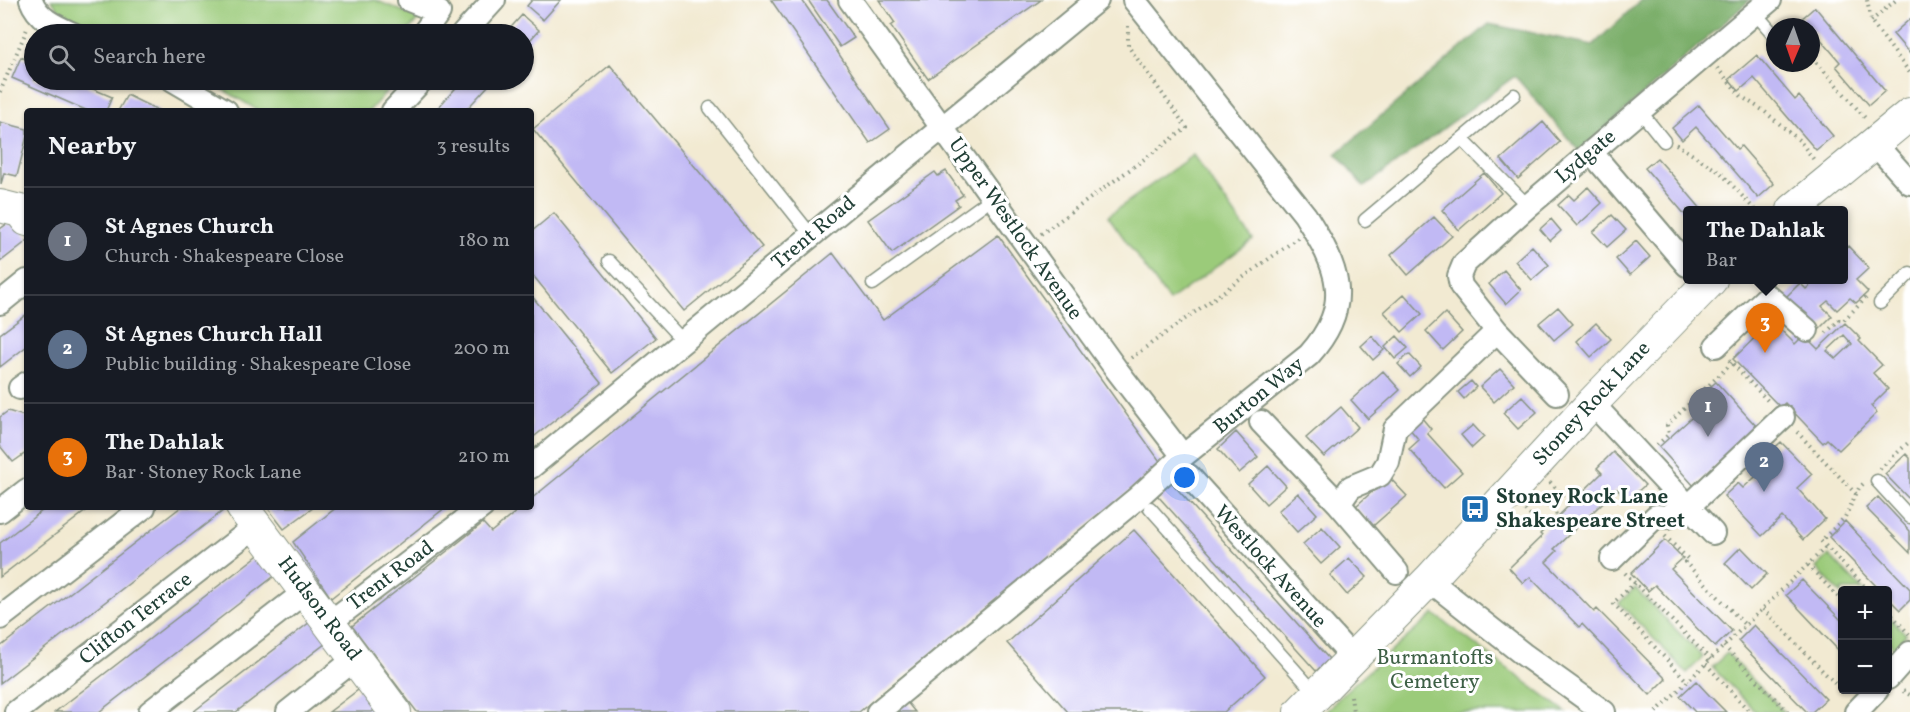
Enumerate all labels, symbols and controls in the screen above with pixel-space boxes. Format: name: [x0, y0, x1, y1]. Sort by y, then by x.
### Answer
north arrow: [1766, 18, 1820, 72]
search box: [24, 24, 534, 90]
icon: search: [45, 41, 78, 74]
text: Search here: [93, 42, 206, 73]
street label: Lydgate: [1549, 123, 1623, 191]
text: Nearby: [48, 129, 137, 165]
street label: Upper Westlock Avenue: [941, 132, 1089, 326]
text: 3 results: [436, 133, 510, 161]
street label: Trent Road: [766, 189, 862, 277]
popup: [1683, 206, 1848, 284]
text: St Agnes Church: [105, 212, 274, 243]
text: The Dahlak: [1706, 216, 1825, 247]
text: 1: [63, 227, 72, 255]
text: 180 m: [458, 227, 510, 255]
text: Church · Shakespeare Close: [105, 243, 344, 271]
text: Bar: [1706, 247, 1737, 275]
pin: 3: [1746, 304, 1784, 353]
text: St Agnes Church Hall: [105, 320, 323, 351]
text: 2: [62, 335, 73, 363]
text: 200 m: [453, 335, 510, 363]
street label: Stoney Rock Lane: [1526, 335, 1658, 473]
street label: Burton Way: [1208, 350, 1311, 442]
text: Public building · Shakespeare Close: [105, 351, 411, 379]
pin: 1: [1688, 388, 1728, 437]
text: The Dahlak: [105, 428, 224, 459]
pin: 2: [1744, 442, 1784, 492]
text: 3: [62, 443, 73, 471]
text: 210 m: [458, 443, 510, 471]
text: Bar · Stoney Rock Lane: [105, 459, 302, 487]
your location: [1170, 463, 1199, 492]
place label: Stoney Rock Lane Shakespeare Street: [1496, 483, 1685, 536]
bus stop icon: Stoney Rock Lane Shakespeare Street: [1459, 493, 1491, 525]
street label: Westlock Avenue: [1207, 499, 1333, 635]
street label: Trent Road: [342, 534, 440, 618]
street label: Hudson Road: [270, 551, 368, 667]
street label: Clifton Terrace: [73, 566, 199, 672]
map controls: [1838, 586, 1892, 694]
button: +: [1838, 586, 1892, 640]
button: −: [1838, 640, 1892, 694]
park label: Burmantofts Cemetery: [1376, 644, 1494, 697]

